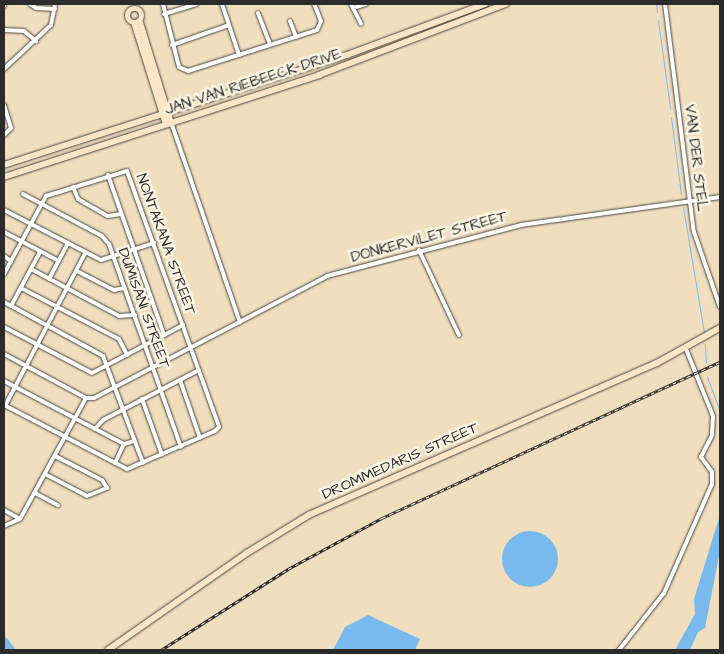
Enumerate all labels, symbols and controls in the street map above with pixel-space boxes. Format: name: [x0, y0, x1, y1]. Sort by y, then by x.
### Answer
street label: JAN VAN RIEBEECK DRIVE: [163, 45, 343, 119]
street label: VAN DER STEL: [680, 103, 712, 213]
street label: NONTAKANA STREET: [132, 171, 200, 317]
street label: DONKERVILET STREET: [349, 207, 509, 267]
street label: DUMISANI STREET: [114, 245, 174, 371]
street label: DROMMEDARIS STREET: [319, 418, 481, 504]

